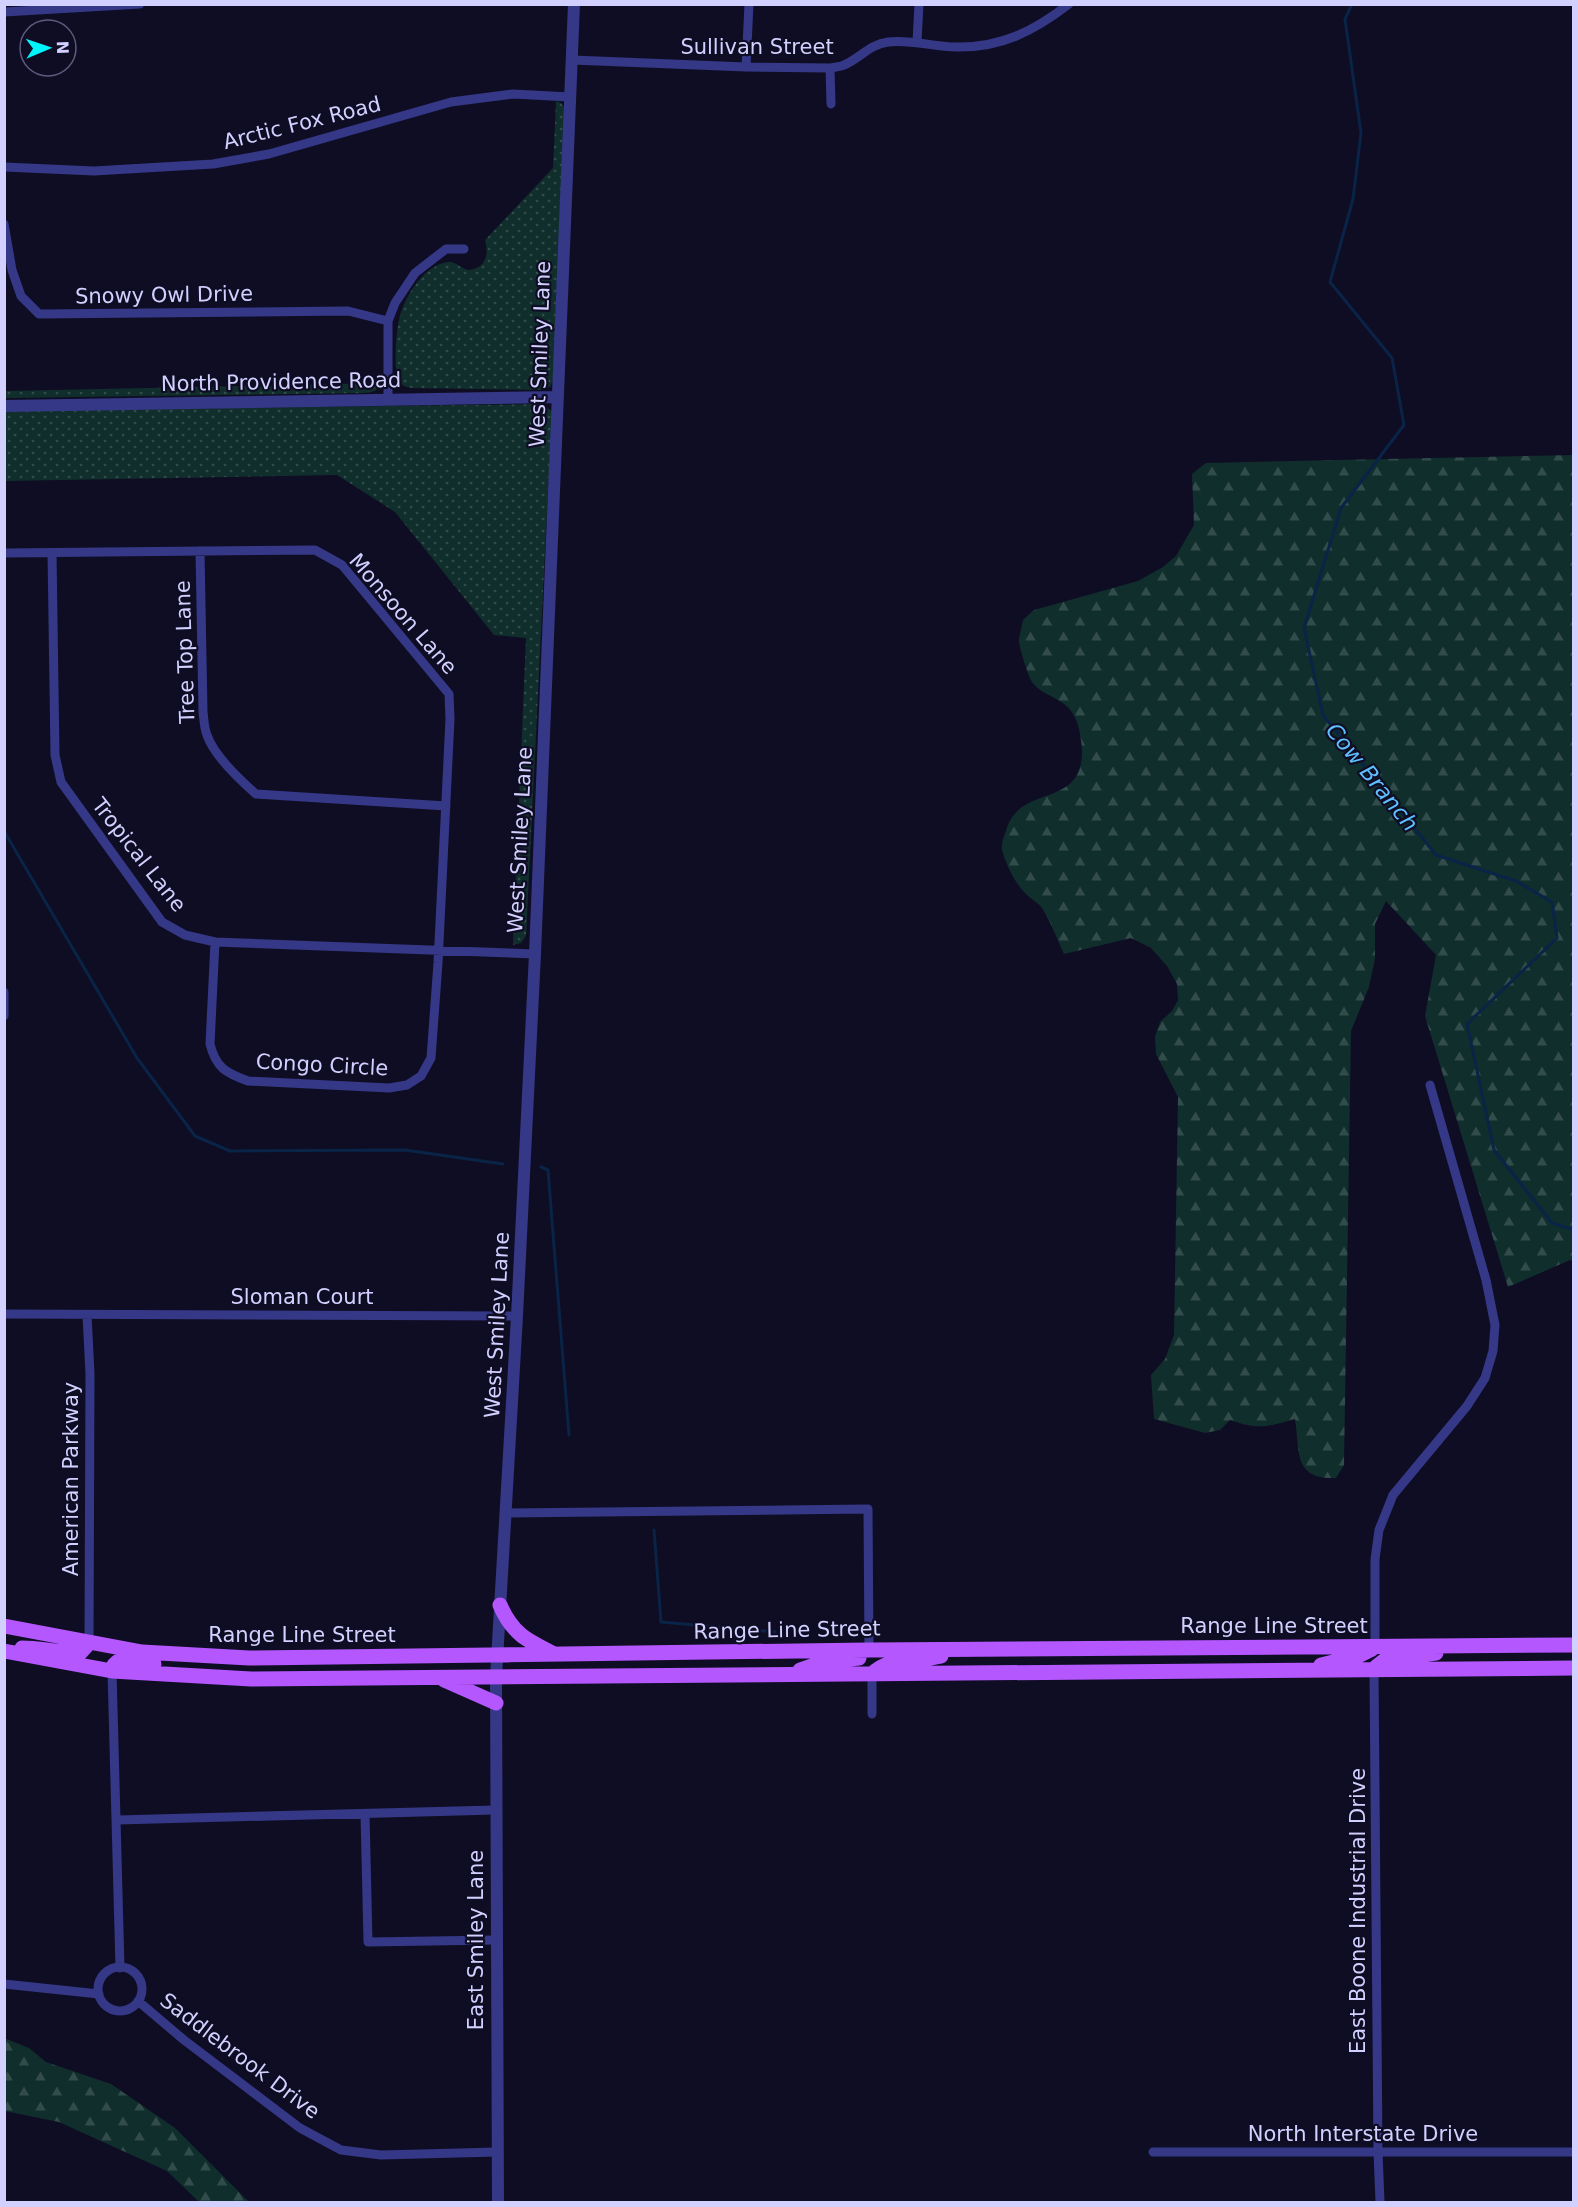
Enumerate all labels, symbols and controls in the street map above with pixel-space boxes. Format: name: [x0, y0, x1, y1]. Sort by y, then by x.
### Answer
north arrow: [18, 18, 78, 78]
street label: Sullivan Street: [680, 35, 834, 59]
text: N: [53, 40, 72, 55]
street label: Arctic Fox Road: [221, 92, 383, 154]
street label: West Smiley Lane: [525, 260, 555, 448]
street label: Snowy Owl Drive: [75, 281, 253, 309]
street label: North Providence Road: [161, 368, 401, 396]
street label: Monsoon Lane: [344, 549, 462, 679]
street label: Tree Top Lane: [171, 580, 200, 725]
water label: Cow Branch: [1321, 718, 1423, 836]
street label: West Smiley Lane: [503, 746, 537, 934]
street label: Tropical Lane: [87, 793, 191, 917]
street label: Congo Circle: [255, 1050, 389, 1080]
street label: West Smiley Lane: [480, 1231, 514, 1419]
street label: Sloman Court: [230, 1285, 374, 1309]
street label: American Parkway: [59, 1382, 83, 1576]
street label: Range Line Street: [1180, 1614, 1368, 1638]
street label: Range Line Street: [693, 1616, 881, 1644]
street label: Range Line Street: [208, 1623, 396, 1647]
street label: East Boone Industrial Drive: [1346, 1768, 1370, 2054]
street label: East Smiley Lane: [464, 1850, 488, 2030]
street label: Saddlebrook Drive: [155, 1988, 325, 2124]
street label: North Interstate Drive: [1248, 2122, 1478, 2146]

